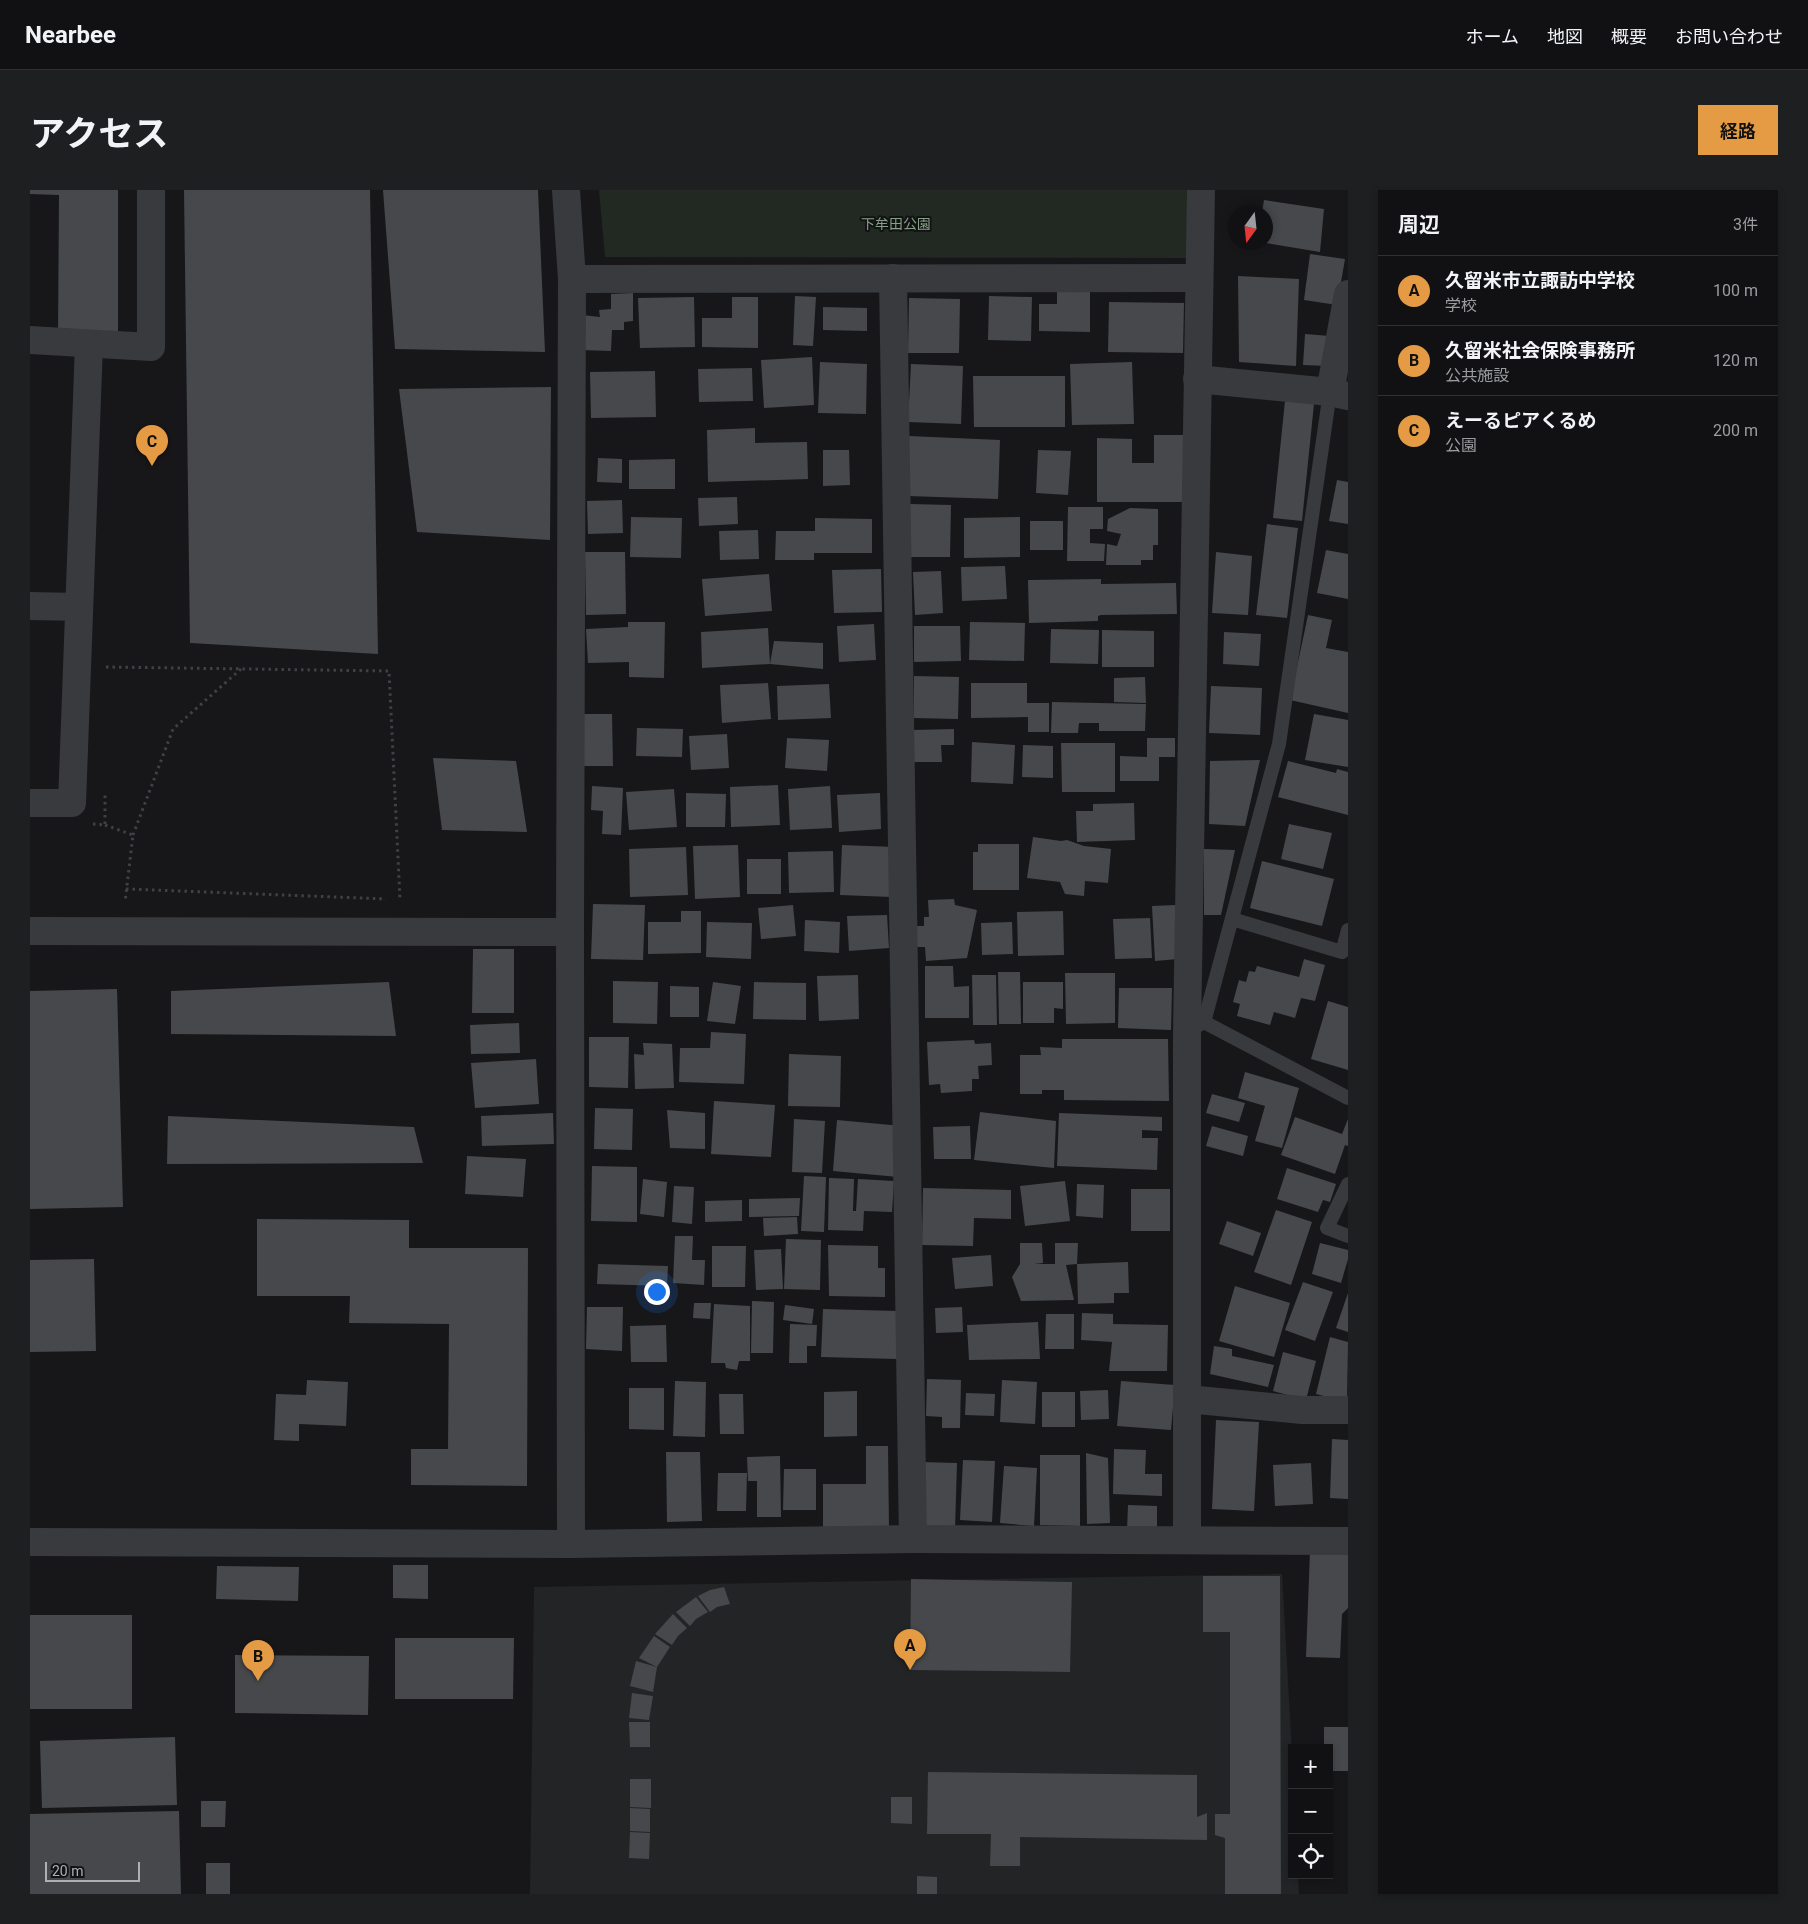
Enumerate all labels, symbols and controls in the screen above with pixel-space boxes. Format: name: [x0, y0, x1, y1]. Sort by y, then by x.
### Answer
text: Nearbee: [25, 21, 116, 49]
text: ホーム: [1466, 26, 1519, 47]
text: 地図: [1547, 26, 1583, 47]
text: 概要: [1611, 26, 1647, 47]
text: お問い合わせ: [1675, 26, 1783, 47]
button: 経路: [1698, 105, 1778, 155]
text: アクセス: [30, 114, 168, 155]
north arrow: [1228, 205, 1273, 250]
text: 周辺: [1398, 213, 1440, 237]
text: 3件: [1733, 215, 1758, 234]
park label: 下牟田公園: [861, 216, 931, 232]
text: 久留米市立諏訪中学校: [1445, 269, 1635, 292]
text: A: [1409, 281, 1419, 300]
text: 100 m: [1713, 281, 1758, 300]
text: 学校: [1445, 296, 1477, 315]
text: 久留米社会保険事務所: [1445, 339, 1635, 362]
text: B: [1409, 351, 1419, 370]
text: 120 m: [1713, 351, 1758, 370]
text: 公共施設: [1445, 366, 1509, 385]
text: えーるピアくるめ: [1445, 409, 1597, 432]
text: C: [1409, 421, 1419, 440]
text: 200 m: [1713, 421, 1758, 440]
pin: C: [136, 425, 168, 466]
text: 公園: [1445, 436, 1477, 455]
your location: [644, 1279, 670, 1305]
pin: A: [894, 1629, 926, 1670]
pin: B: [242, 1640, 274, 1681]
map controls: [1288, 1744, 1333, 1879]
button: +: [1288, 1744, 1333, 1789]
button: −: [1288, 1789, 1333, 1834]
button: locate: [1288, 1834, 1333, 1879]
scale bar: [45, 1859, 140, 1882]
text: 20 m: [52, 1863, 84, 1879]

